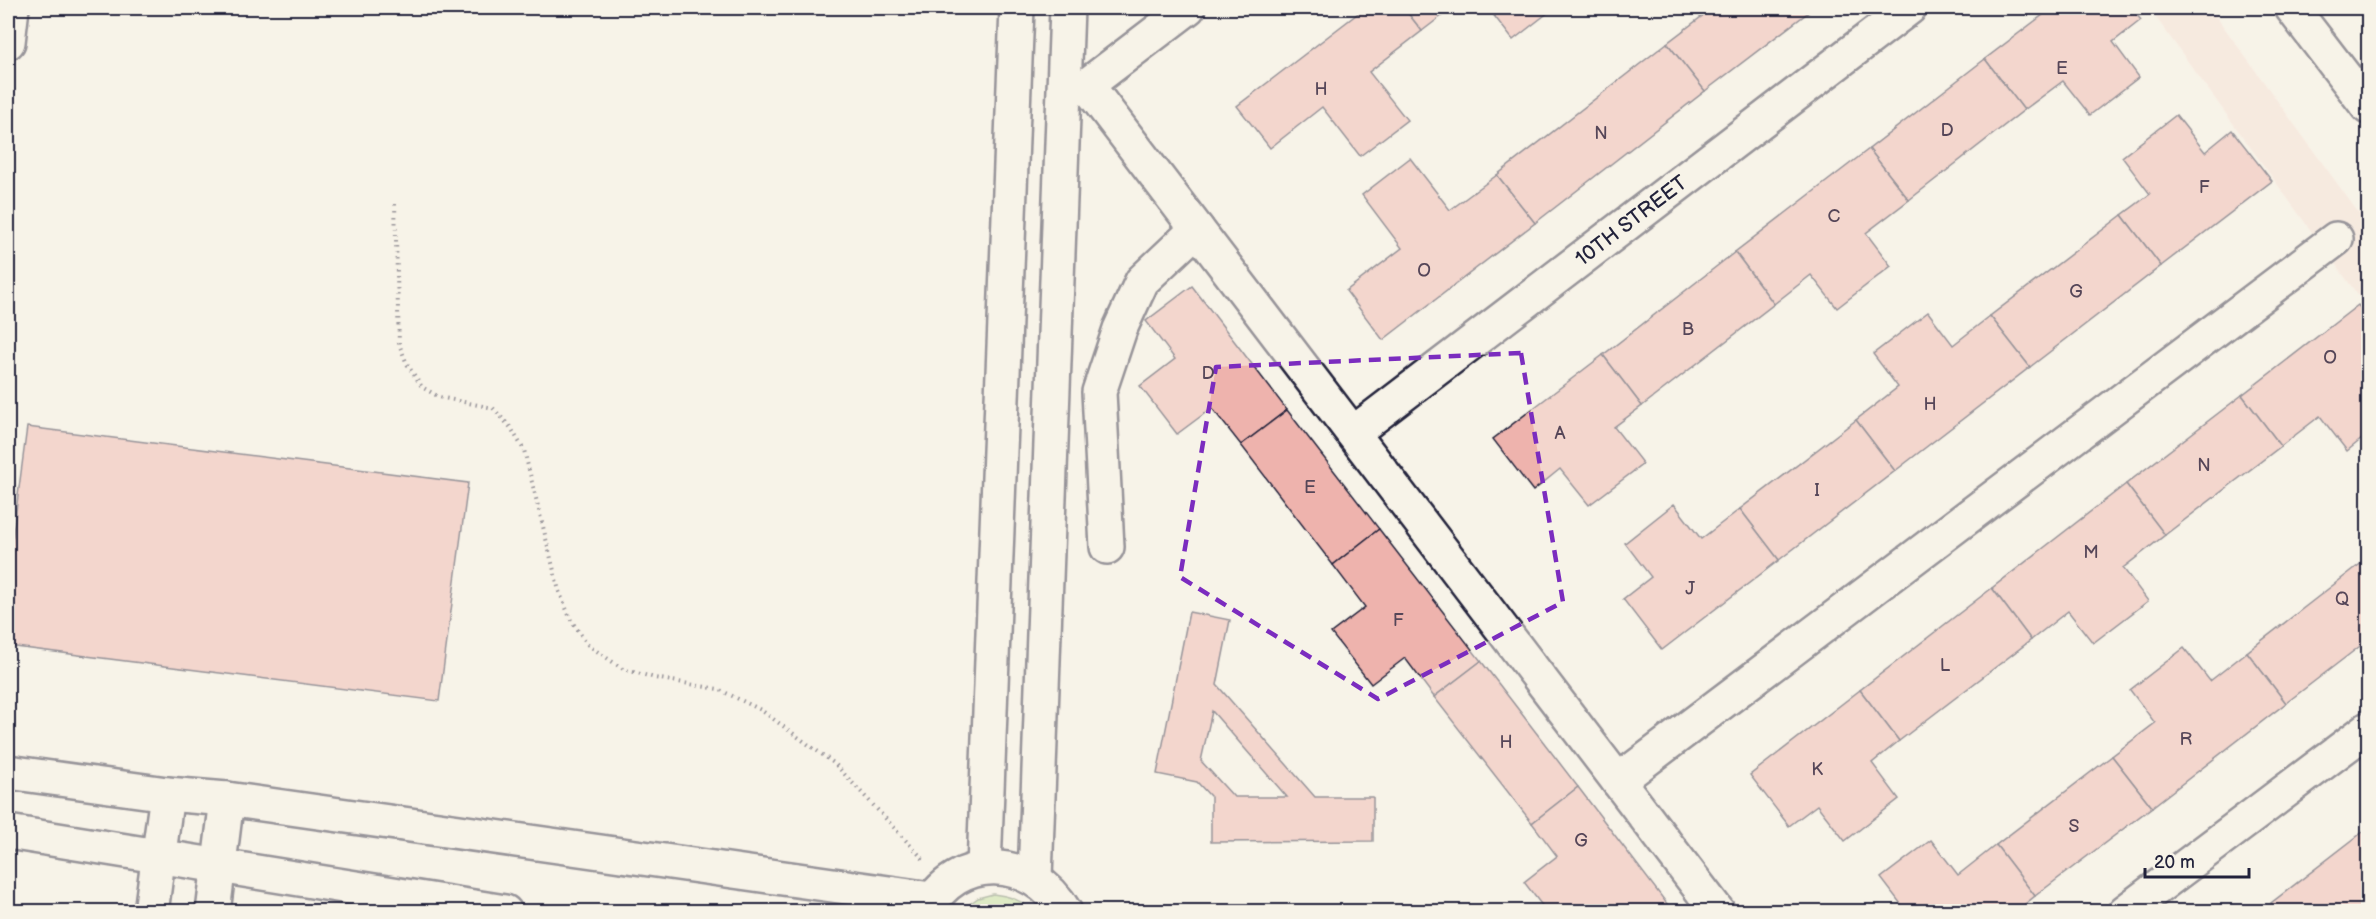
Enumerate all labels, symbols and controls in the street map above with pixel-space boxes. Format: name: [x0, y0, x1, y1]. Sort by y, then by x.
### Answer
house number: E: [2056, 58, 2068, 79]
house number: H: [1314, 79, 1328, 100]
house number: D: [1940, 120, 1954, 141]
house number: N: [1594, 123, 1608, 144]
street label: 10TH STREET: [1570, 170, 1692, 271]
house number: F: [2199, 177, 2210, 198]
house number: C: [1828, 206, 1841, 227]
house number: O: [1417, 260, 1431, 281]
house number: G: [2069, 281, 2083, 302]
house number: B: [1682, 319, 1694, 340]
house number: O: [2323, 347, 2337, 368]
house number: D: [1201, 363, 1215, 384]
house number: H: [1923, 394, 1937, 415]
house number: A: [1555, 423, 1566, 444]
house number: N: [2197, 455, 2211, 476]
house number: E: [1304, 477, 1316, 498]
house number: I: [1814, 480, 1820, 501]
house number: M: [2083, 542, 2099, 563]
house number: J: [1685, 578, 1695, 599]
house number: Q: [2335, 589, 2349, 610]
house number: F: [1393, 610, 1404, 631]
house number: L: [1940, 655, 1951, 676]
house number: R: [2180, 729, 2193, 750]
house number: H: [1499, 732, 1513, 753]
house number: K: [1811, 759, 1823, 780]
house number: S: [2069, 816, 2080, 837]
house number: G: [1574, 830, 1588, 851]
scale bar: [2145, 841, 2248, 879]
text: 20 m: [2154, 852, 2195, 873]

